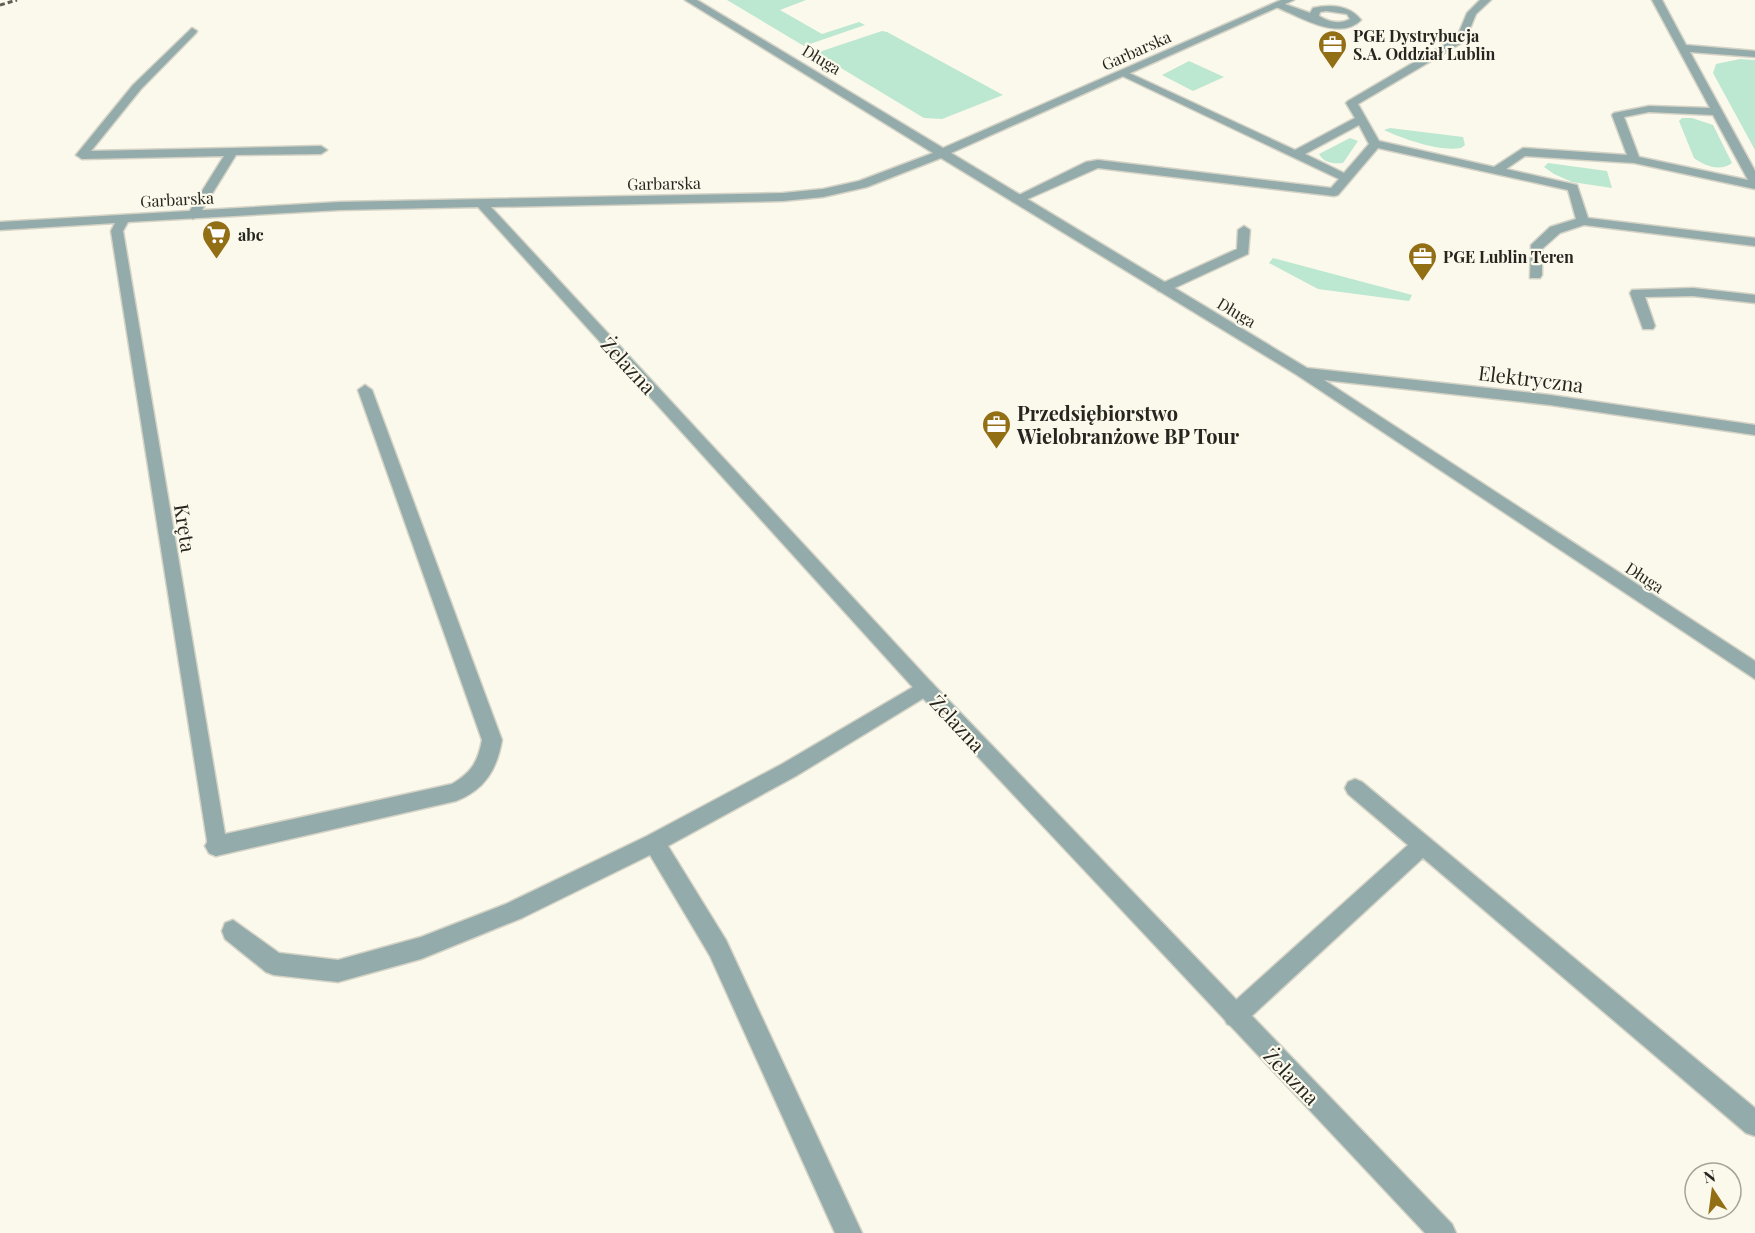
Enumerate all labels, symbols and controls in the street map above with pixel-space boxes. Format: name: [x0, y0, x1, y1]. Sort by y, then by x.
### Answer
street label: Garbarska: [1098, 25, 1174, 75]
place label: PGE Dystrybucja S.A. Oddział Lublin: [1353, 25, 1496, 64]
office icon: PGE Dystrybucja S.A. Oddział Lublin: [1316, 28, 1348, 70]
street label: Długa: [799, 39, 845, 79]
street label: Garbarska: [627, 172, 701, 194]
street label: Garbarska: [140, 187, 214, 211]
supermarket icon: abc: [201, 218, 233, 260]
place label: abc: [238, 224, 264, 245]
office icon: PGE Lublin Teren: [1406, 240, 1438, 282]
place label: PGE Lublin Teren: [1443, 246, 1574, 267]
street label: Długa: [1214, 292, 1260, 332]
street label: Żelazna: [596, 331, 662, 399]
street label: Elektryczna: [1477, 358, 1585, 398]
place label: Przedsiębiorstwo Wielobranżowe BP Tour: [1016, 399, 1240, 449]
office icon: Przedsiębiorstwo Wielobranżowe BP Tour: [980, 408, 1012, 450]
street label: Kręta: [169, 502, 203, 554]
street label: Długa: [1622, 557, 1668, 597]
street label: Żelazna: [925, 689, 991, 757]
street label: Żelazna: [1258, 1042, 1326, 1110]
north arrow: [1683, 1161, 1743, 1221]
text: N: [1702, 1164, 1718, 1187]

